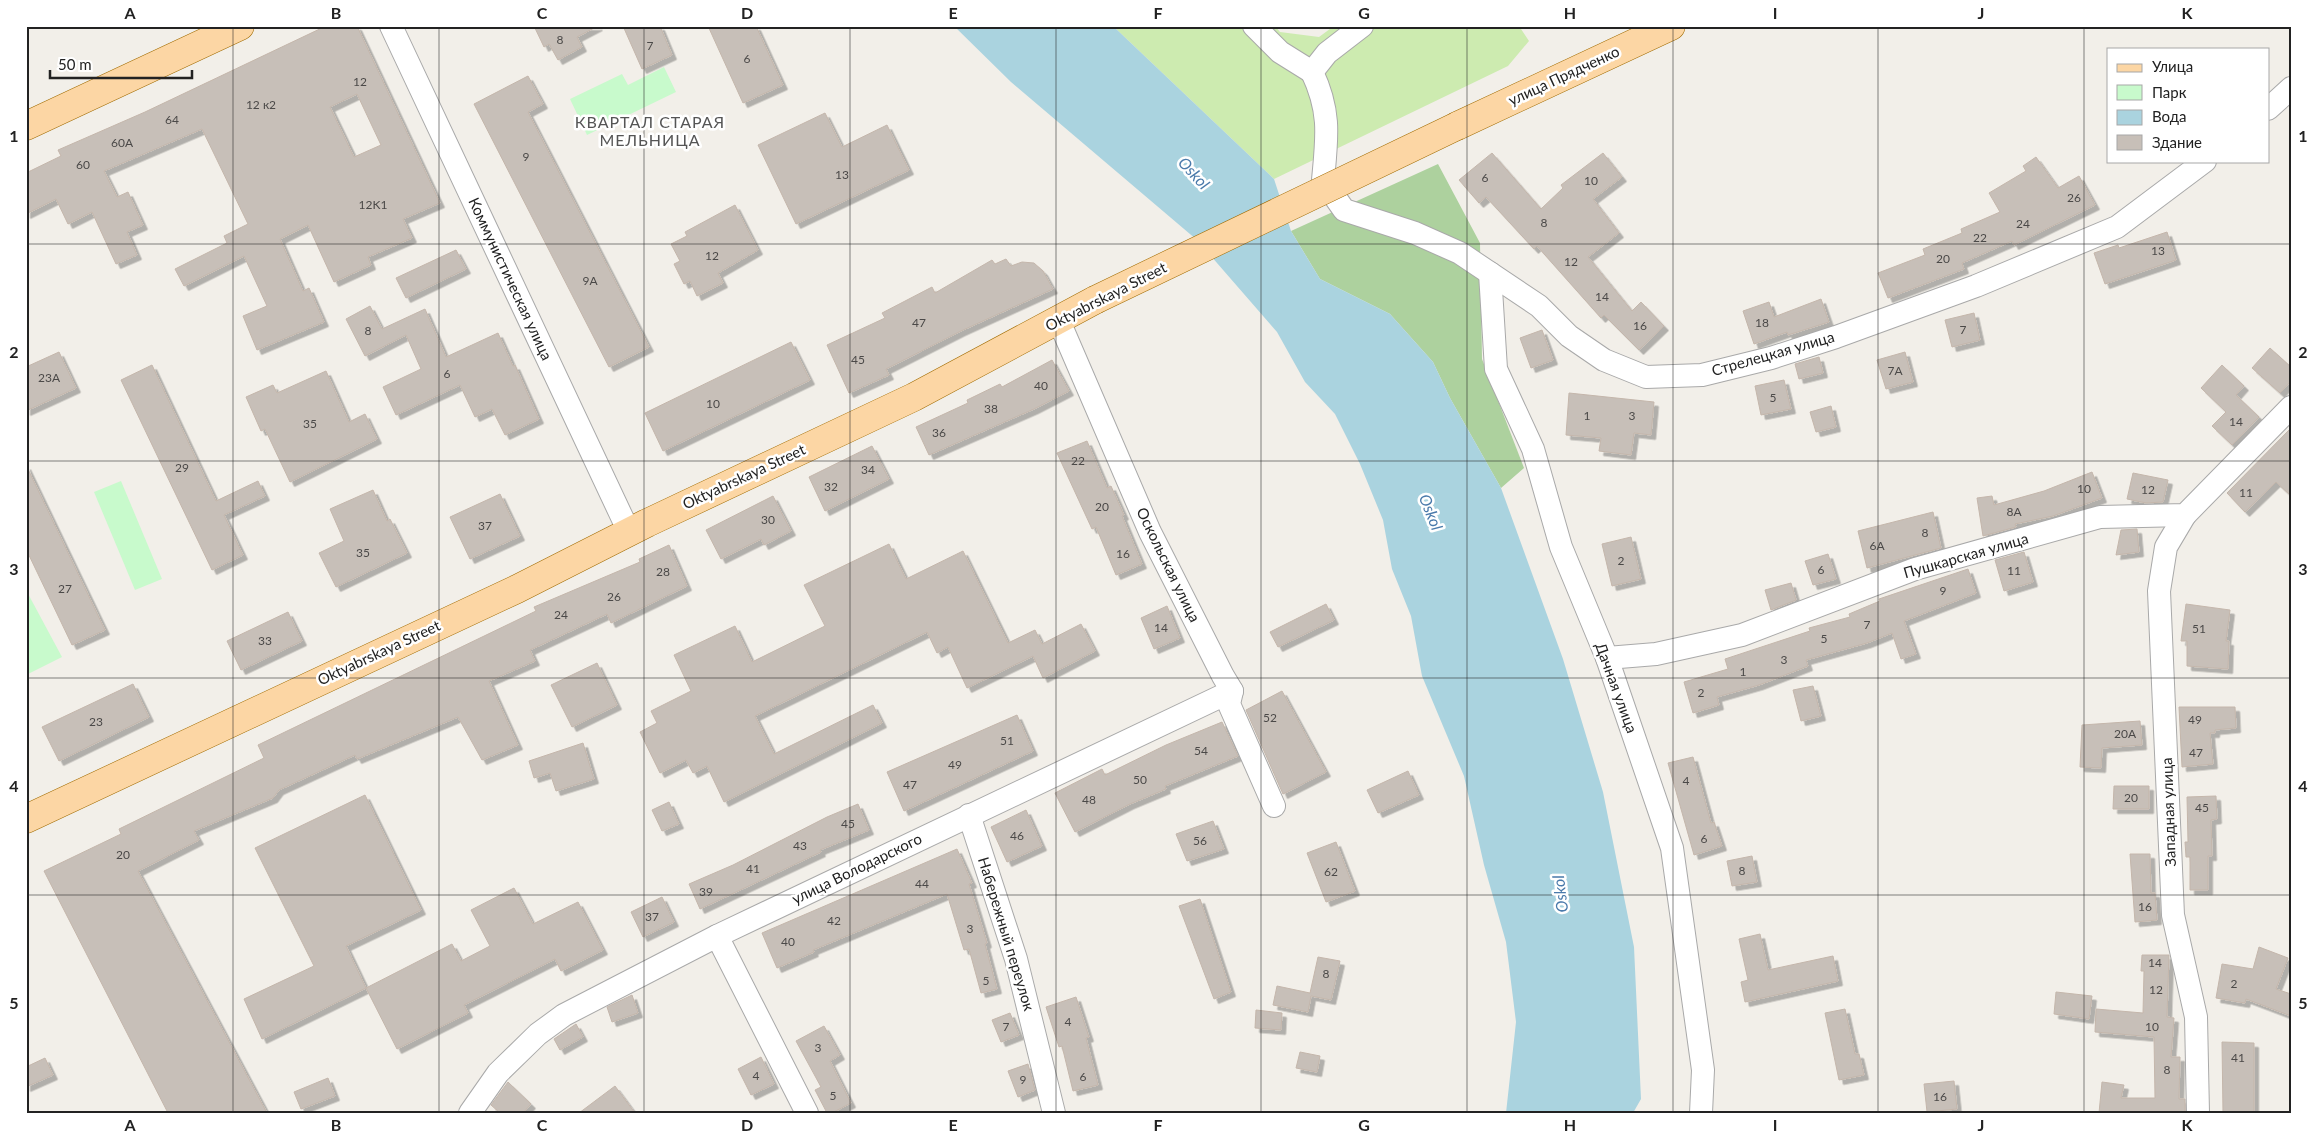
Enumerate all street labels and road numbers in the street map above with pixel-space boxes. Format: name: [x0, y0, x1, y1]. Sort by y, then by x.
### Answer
street label: улица Прядченко: [1505, 41, 1622, 109]
street label: Коммунистическая улица: [465, 194, 557, 363]
street label: Oktyabrskaya Street: [1042, 258, 1170, 334]
street label: Стрелецкая улица: [1709, 327, 1836, 379]
street label: Oktyabrskaya Street: [679, 439, 808, 512]
street label: Оскольская улица: [1133, 504, 1204, 625]
street label: Пушкарская улица: [1901, 529, 2030, 581]
street label: Oktyabrskaya Street: [314, 615, 443, 688]
street label: Дачная улица: [1592, 640, 1642, 735]
street label: Западная улица: [2157, 757, 2179, 867]
street label: улица Володарского: [789, 829, 924, 907]
street label: Набережный переулок: [975, 855, 1039, 1013]

